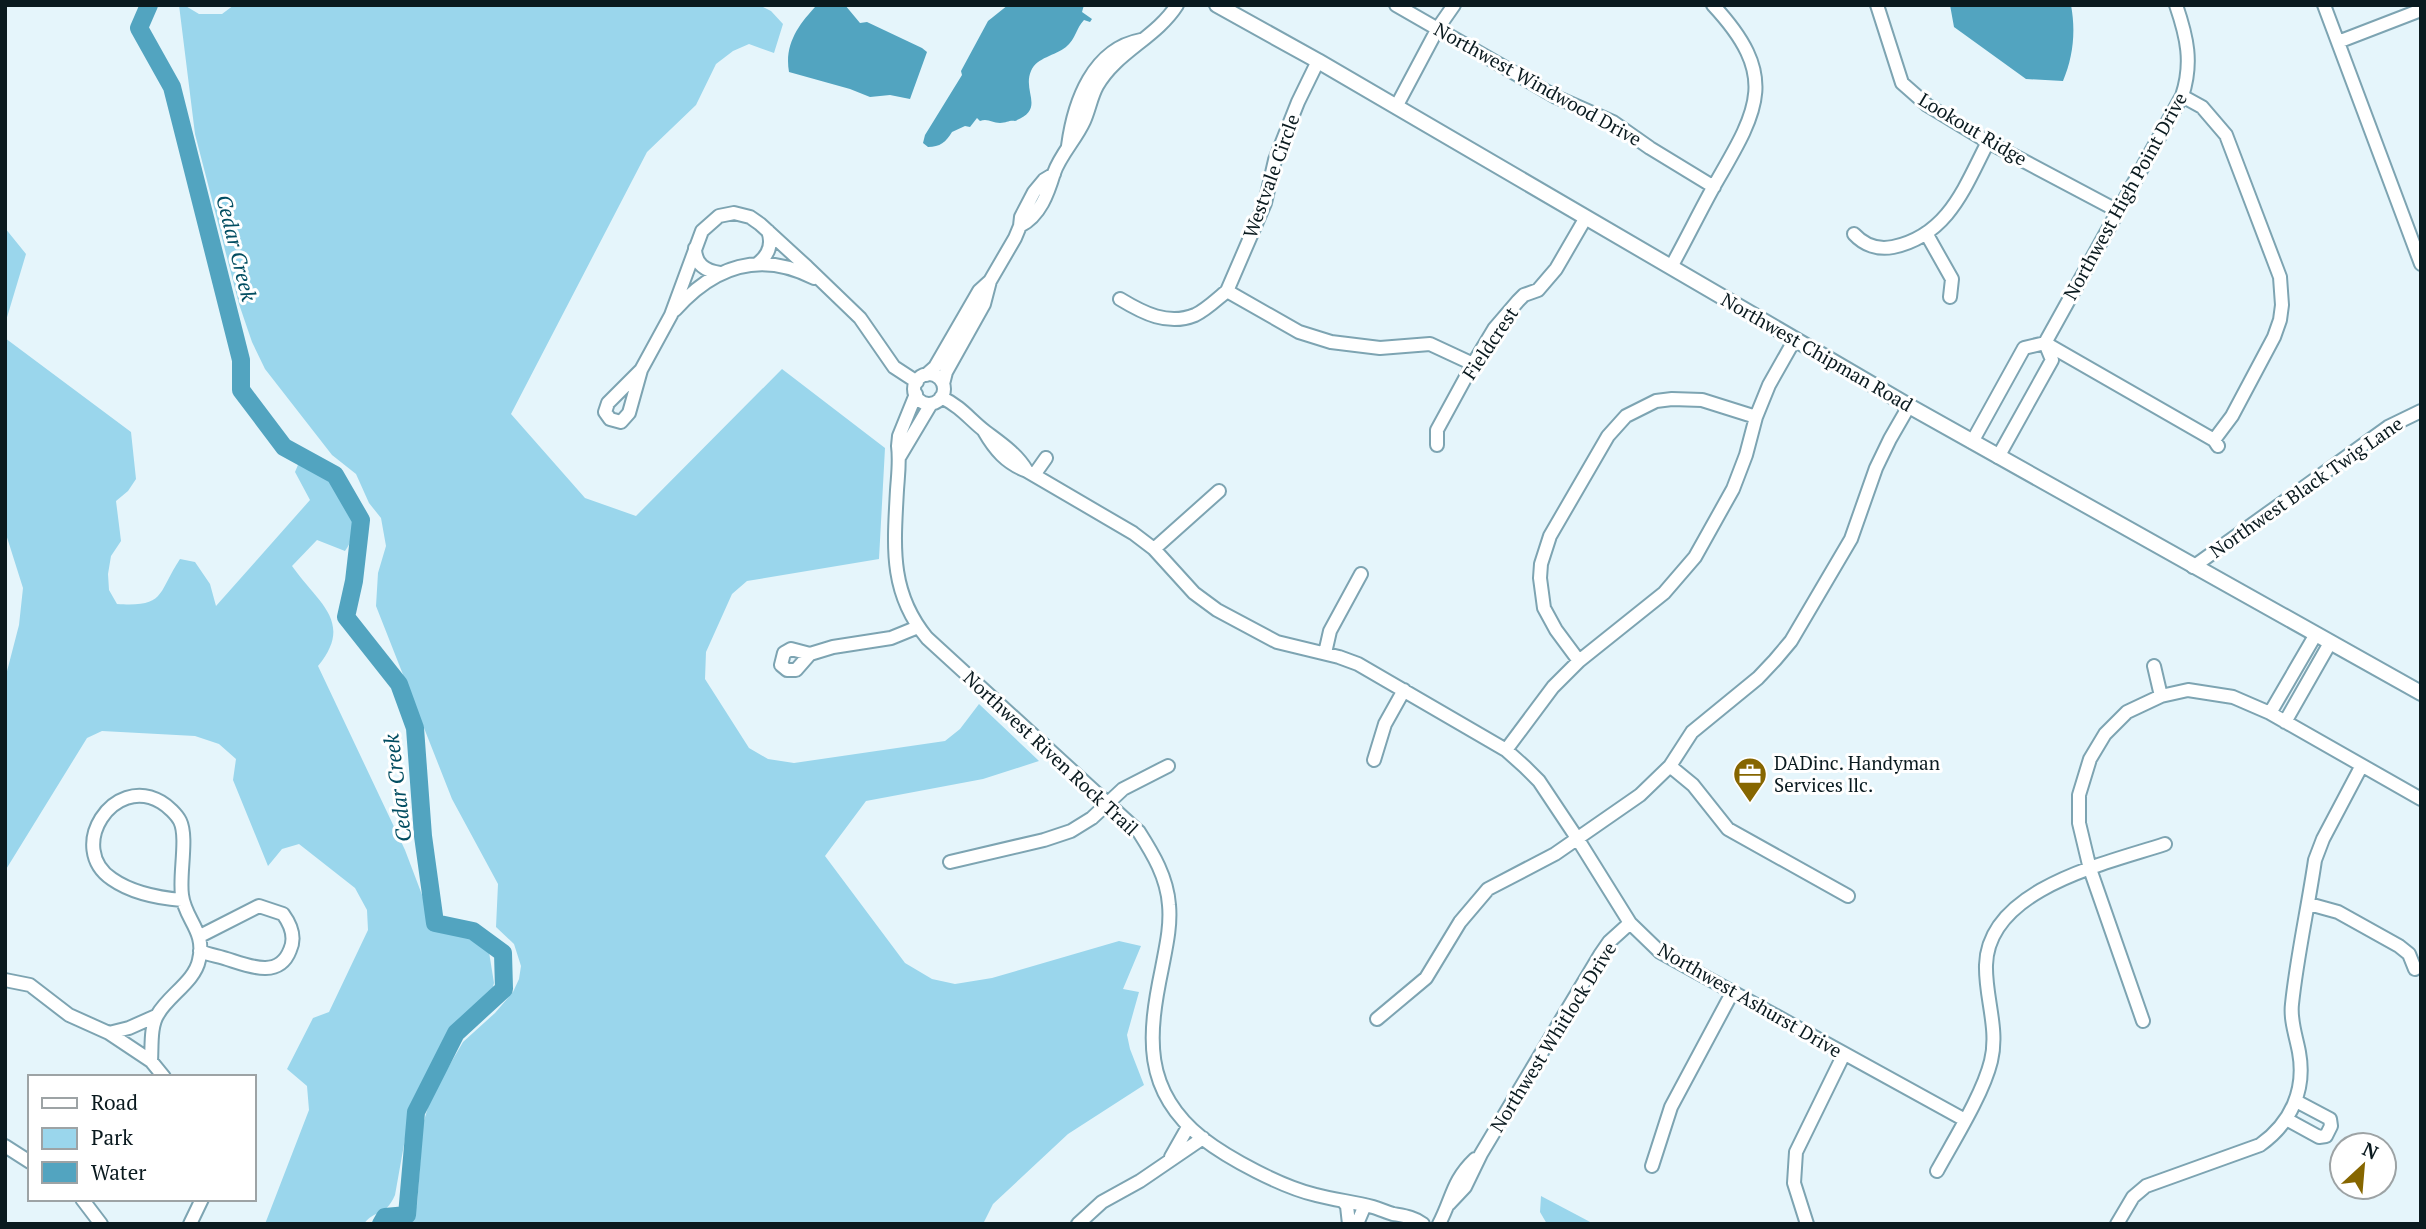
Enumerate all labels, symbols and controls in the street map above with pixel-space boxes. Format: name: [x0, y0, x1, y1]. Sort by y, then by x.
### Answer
street label: Northwest Windwood Drive: [1430, 16, 1646, 151]
street label: Lookout Ridge: [1915, 86, 2032, 171]
street label: Northwest High Point Drive: [2057, 88, 2192, 304]
street label: Westvale Circle: [1237, 111, 1304, 241]
water label: Cedar Creek: [210, 192, 264, 305]
street label: Northwest Chipman Road: [1717, 286, 1918, 417]
street label: Fieldcrest: [1456, 301, 1523, 384]
street label: Northwest Black Twig Lane: [2204, 410, 2407, 563]
street label: Northwest Riven Rock Trail: [958, 665, 1144, 840]
water label: Cedar Creek: [376, 732, 418, 844]
place label: DADinc. Handyman Services llc.: [1774, 750, 1940, 797]
office icon: DADinc. Handyman Services llc.: [1731, 755, 1769, 804]
street label: Northwest Whitlock Drive: [1484, 937, 1621, 1136]
street label: Northwest Ashurst Drive: [1654, 937, 1847, 1062]
legend: [28, 1075, 256, 1201]
text: Road: [91, 1088, 138, 1116]
text: Park: [91, 1123, 133, 1151]
north arrow: [2328, 1131, 2398, 1201]
text: N: [2359, 1136, 2383, 1165]
text: Water: [91, 1158, 146, 1186]

